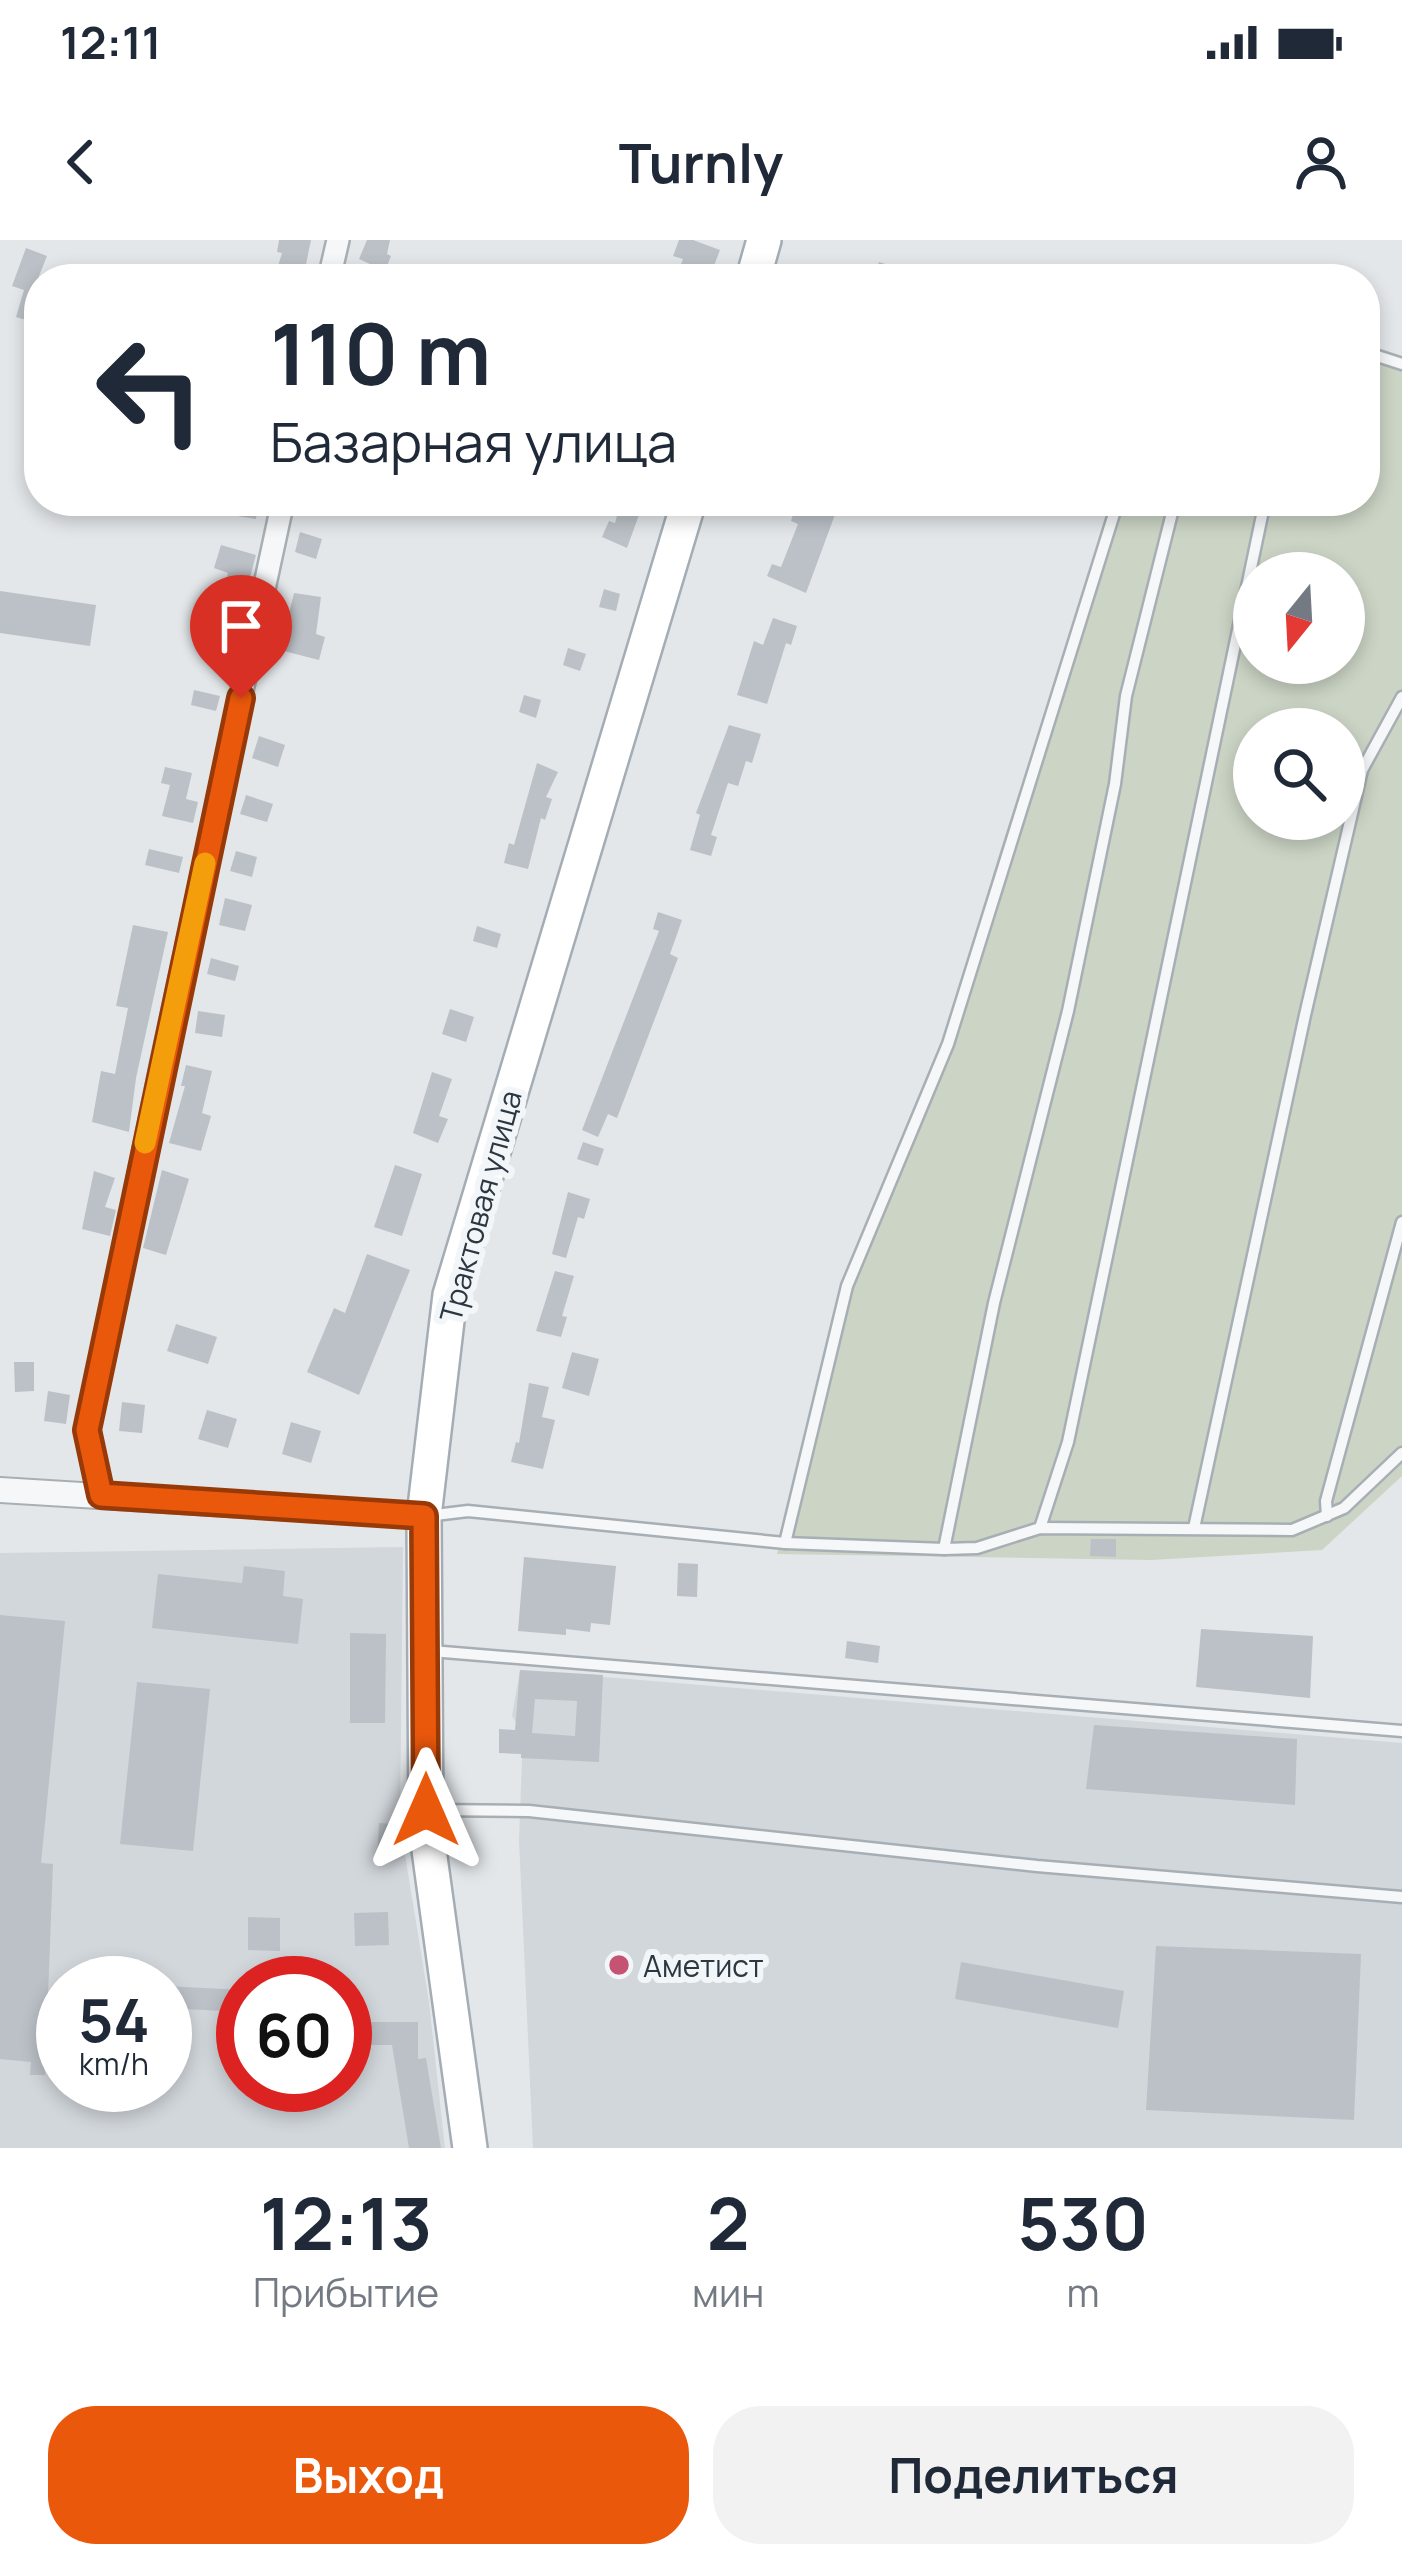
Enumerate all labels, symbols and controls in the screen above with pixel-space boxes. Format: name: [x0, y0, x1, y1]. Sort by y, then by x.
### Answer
text: 12:11: [60, 11, 161, 73]
text: Turnly: [619, 125, 783, 199]
icon: back: [48, 129, 114, 195]
icon: person: [1288, 129, 1354, 195]
text: 110 m: [270, 295, 491, 410]
icon: left: [72, 312, 228, 468]
text: Базарная улица: [270, 404, 677, 478]
north arrow: [1233, 552, 1365, 684]
map controls: [1233, 552, 1365, 840]
pin: [190, 575, 292, 698]
icon: arrive: [208, 593, 274, 659]
button: search: [1233, 708, 1365, 840]
street label: Трактовая улица: [429, 1086, 531, 1326]
position arrow: [363, 1747, 489, 1873]
place label: Аметист: [643, 1945, 764, 1986]
marker: Аметист: [606, 1952, 632, 1978]
speed limit sign: 60: [216, 1956, 372, 2112]
text: 54: [78, 1978, 150, 2060]
text: km/h: [79, 2043, 149, 2084]
text: 12:13: [260, 2173, 432, 2272]
text: 2: [707, 2173, 750, 2272]
text: 530: [1017, 2173, 1149, 2272]
text: Прибытие: [253, 2265, 439, 2319]
text: мин: [692, 2265, 764, 2319]
text: m: [1067, 2265, 1100, 2319]
button: Выход: [48, 2406, 689, 2544]
button: Поделиться: [713, 2406, 1354, 2544]

